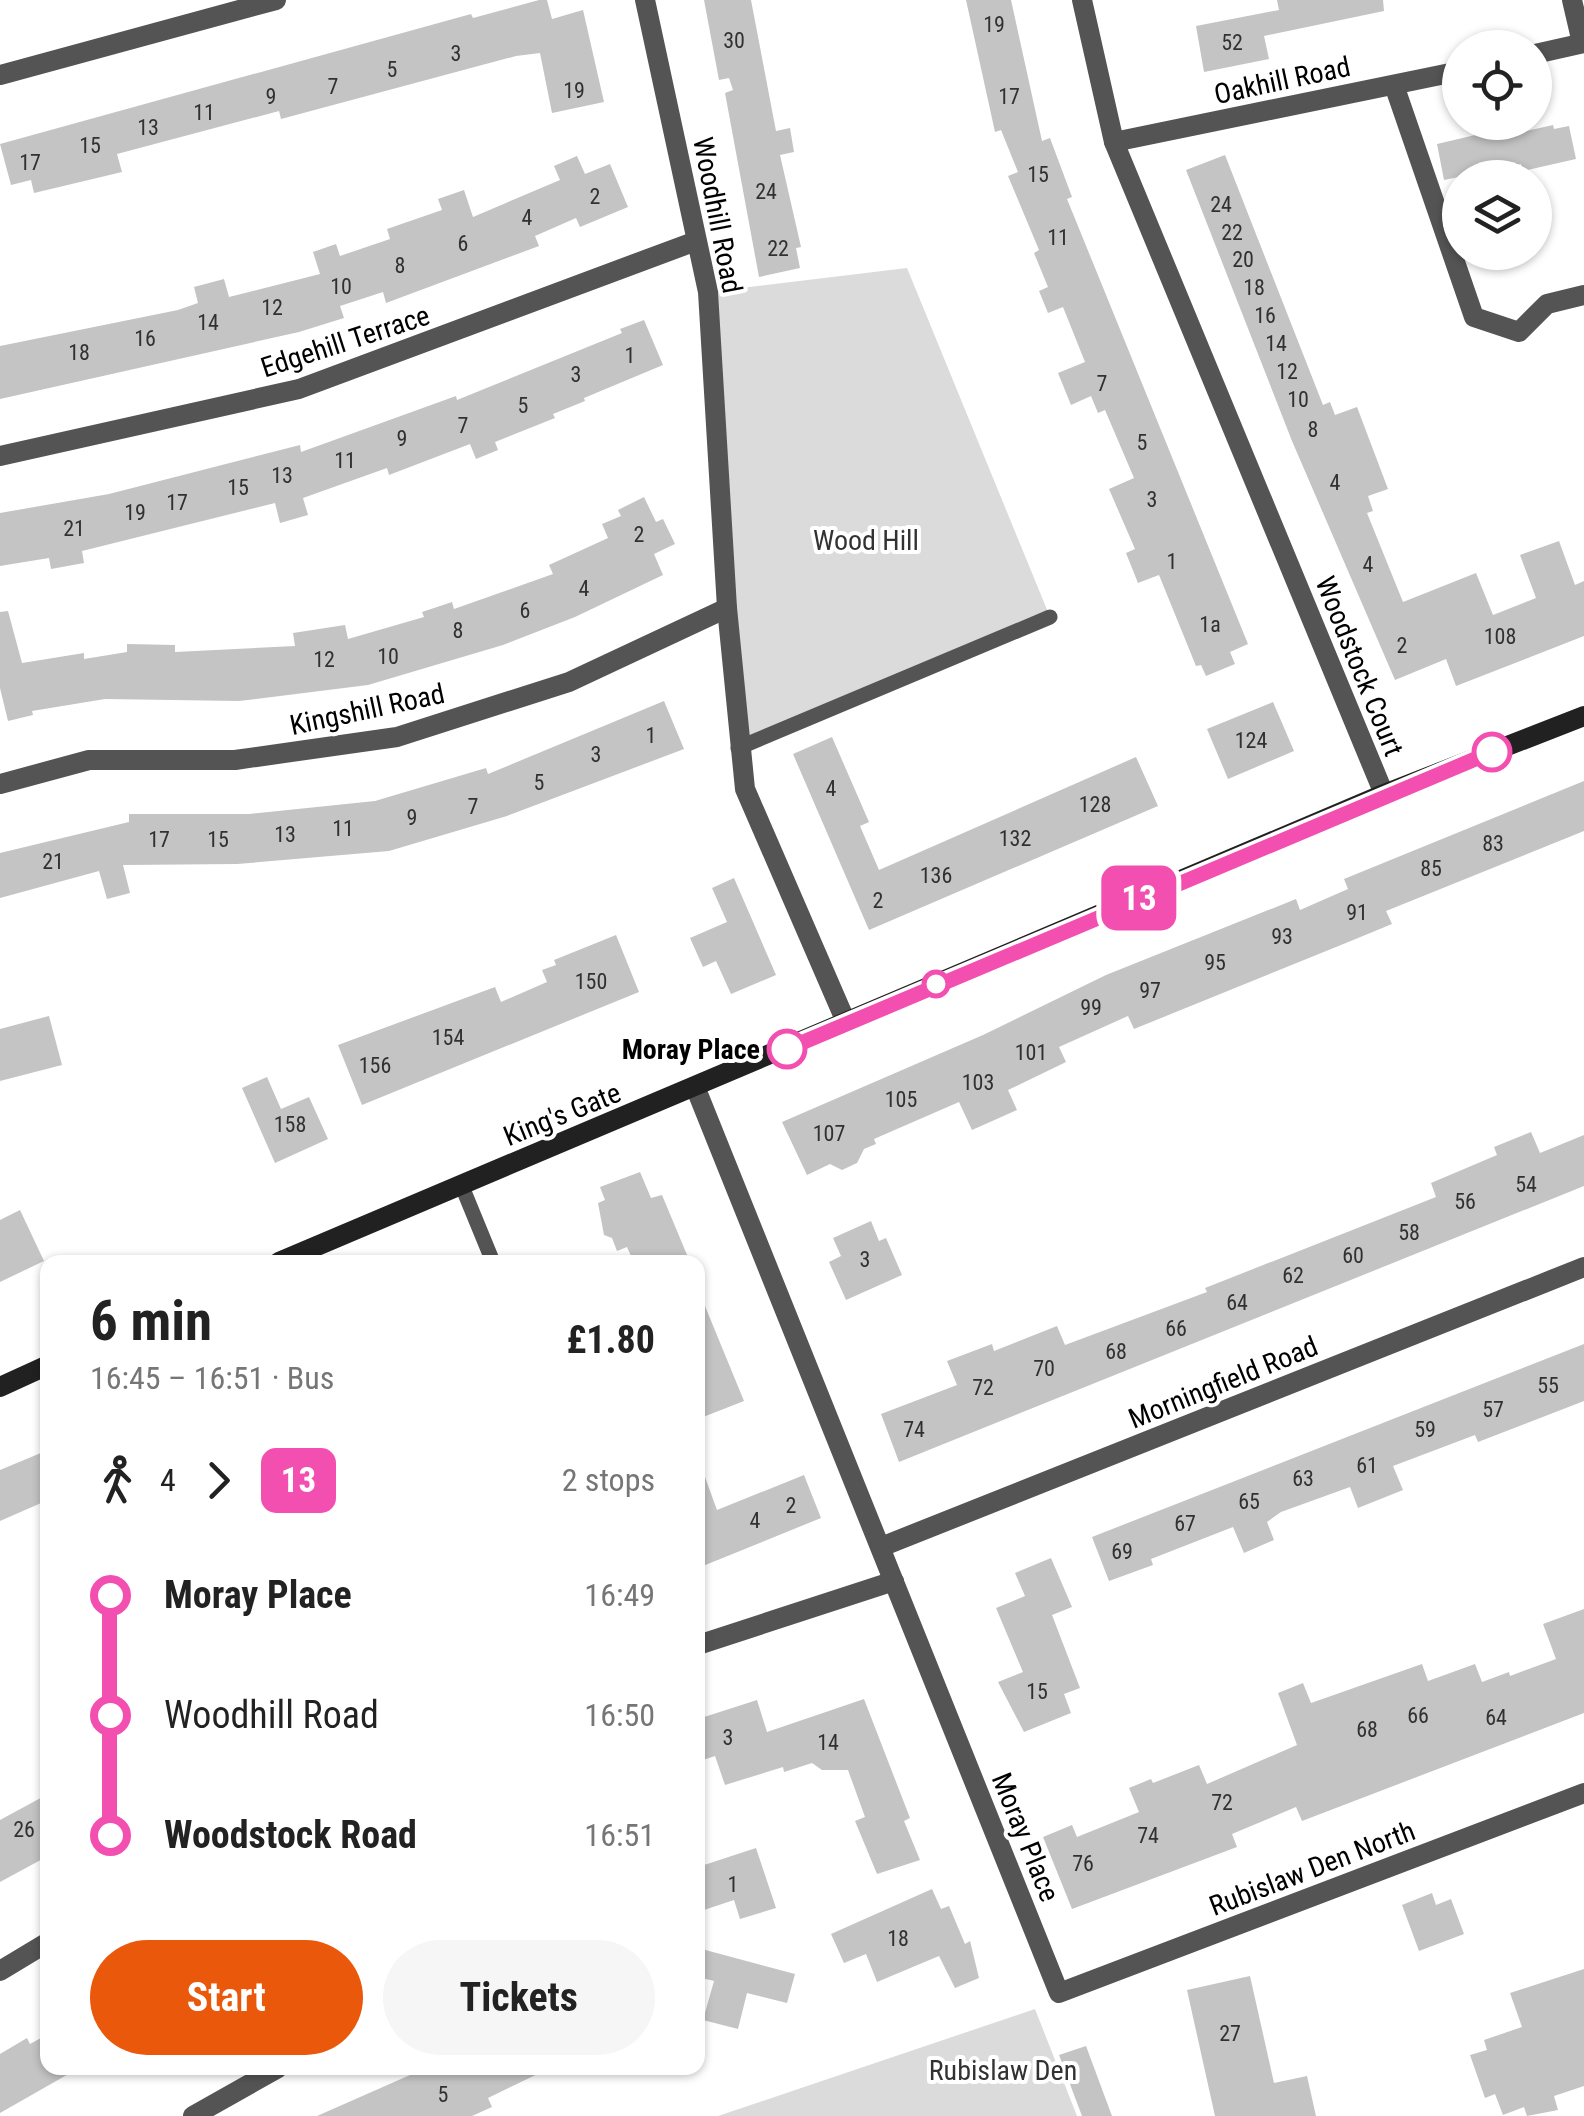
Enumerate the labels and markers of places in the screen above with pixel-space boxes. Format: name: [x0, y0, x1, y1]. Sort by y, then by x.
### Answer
unlabelled marker: [1473, 733, 1511, 771]
unlabelled marker: [923, 971, 949, 997]
marker: Moray Place: [768, 1030, 806, 1068]
place label: Moray Place: [622, 1033, 760, 1066]

